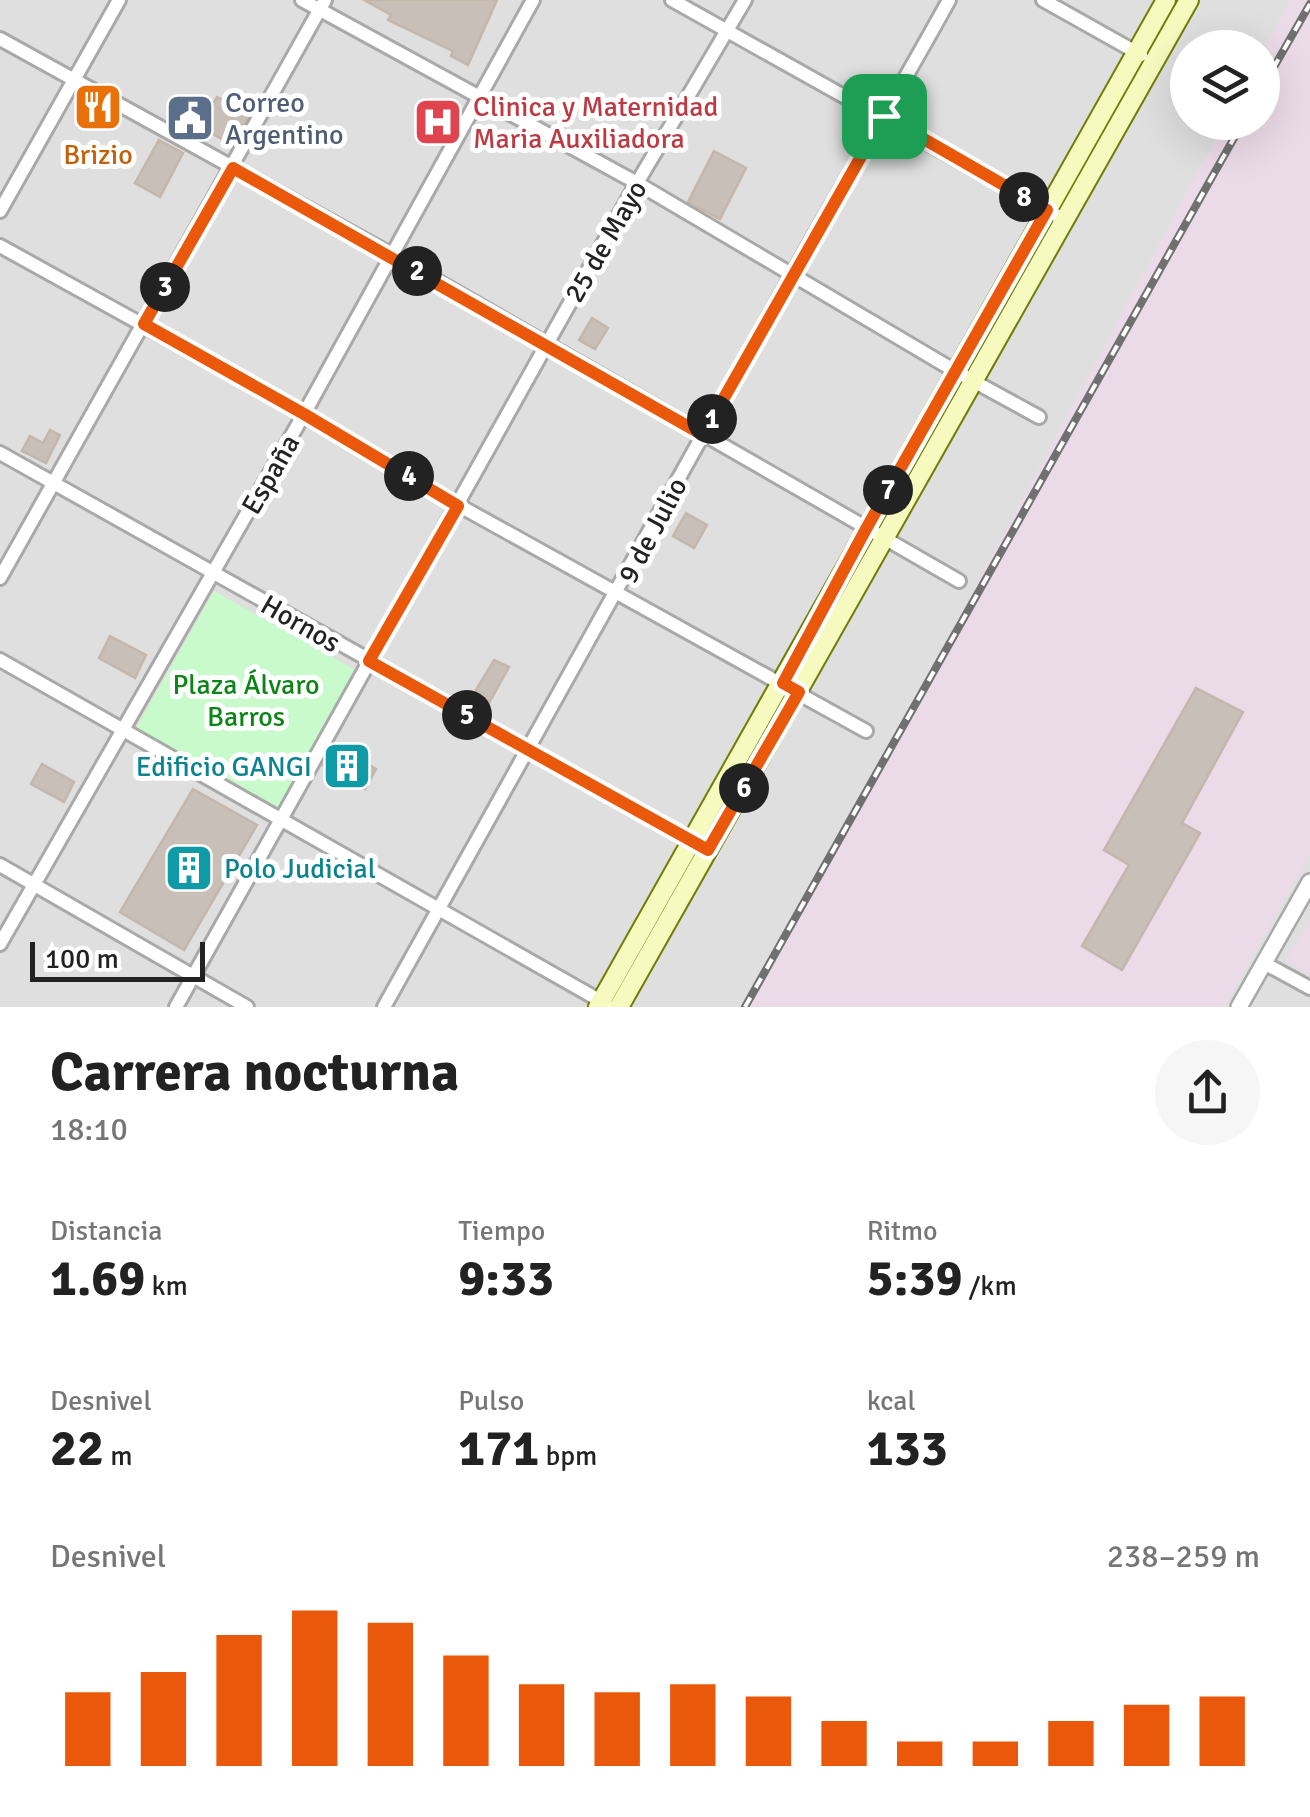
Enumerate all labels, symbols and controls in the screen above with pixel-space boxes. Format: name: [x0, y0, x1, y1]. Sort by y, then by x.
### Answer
map controls: [1170, 30, 1280, 140]
button: layers: [1170, 30, 1280, 140]
pin: [842, 74, 927, 159]
restaurant icon: Brizio: [72, 81, 124, 133]
place label: Correo Argentino: [225, 86, 344, 152]
icon: arrive: [857, 89, 912, 144]
place label: Clinica y Maternidad Maria Auxiliadora: [473, 90, 718, 156]
public building icon: Correo Argentino: [164, 92, 216, 144]
hospital icon: Clinica y Maternidad Maria Auxiliadora: [412, 96, 464, 148]
place label: Brizio: [63, 138, 133, 172]
pin: 8: [999, 172, 1049, 222]
street label: 25 de Mayo: [557, 174, 654, 309]
text: 8: [1016, 180, 1032, 214]
pin: 2: [392, 246, 442, 296]
text: 2: [409, 254, 425, 288]
pin: 3: [140, 262, 190, 312]
text: 3: [157, 270, 173, 304]
pin: 1: [687, 394, 737, 444]
text: 1: [704, 402, 720, 436]
street label: España: [234, 428, 307, 521]
pin: 4: [384, 451, 434, 501]
text: 4: [401, 459, 417, 493]
pin: 7: [863, 465, 913, 515]
street label: 9 de Julio: [611, 472, 695, 589]
text: 7: [880, 473, 896, 507]
street label: Hornos: [255, 588, 346, 660]
park label: Plaza Álvaro Barros: [172, 668, 320, 734]
pin: 5: [442, 690, 492, 740]
text: 5: [459, 698, 475, 732]
building icon: Edificio GANGI: [321, 740, 373, 792]
place label: Edificio GANGI: [136, 750, 312, 784]
pin: 6: [719, 763, 769, 813]
text: 6: [736, 771, 752, 805]
building icon: Polo Judicial: [163, 842, 215, 894]
place label: Polo Judicial: [224, 852, 376, 886]
scale bar: [30, 937, 205, 981]
text: 100 m: [45, 942, 119, 976]
text: Carrera nocturna: [50, 1038, 459, 1106]
button: share: [1155, 1040, 1260, 1145]
text: 18:10: [50, 1110, 128, 1149]
text: Distancia: [50, 1214, 163, 1248]
text: Tiempo: [458, 1214, 545, 1248]
text: Ritmo: [867, 1214, 938, 1248]
text: 1.69: [50, 1248, 145, 1310]
text: 9:33: [458, 1248, 554, 1310]
text: 5:39: [867, 1248, 962, 1310]
text: km: [145, 1269, 188, 1303]
text: /km: [962, 1269, 1017, 1303]
text: Desnivel: [50, 1384, 152, 1418]
text: Pulso: [458, 1384, 524, 1418]
text: kcal: [867, 1384, 916, 1418]
text: 22: [50, 1418, 104, 1480]
text: 171: [458, 1418, 539, 1480]
text: 133: [867, 1418, 948, 1480]
text: m: [104, 1439, 133, 1473]
text: bpm: [539, 1439, 597, 1473]
text: Desnivel: [50, 1537, 166, 1576]
text: 238–259 m: [1107, 1537, 1260, 1576]

